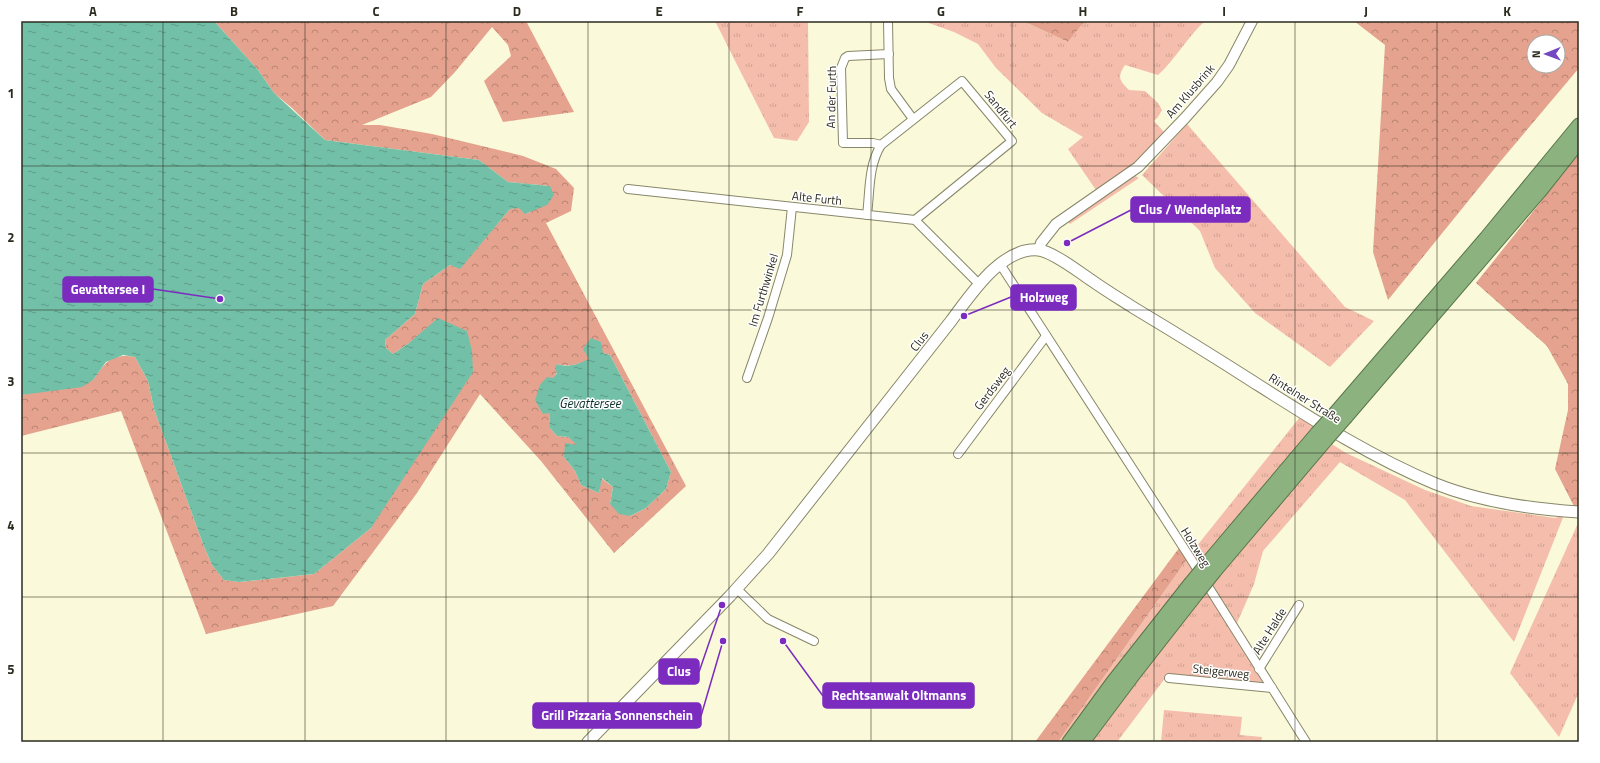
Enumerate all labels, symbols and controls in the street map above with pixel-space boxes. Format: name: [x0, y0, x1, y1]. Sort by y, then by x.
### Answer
text: A: [89, 1, 97, 21]
text: B: [230, 1, 238, 21]
text: C: [372, 1, 380, 21]
text: D: [513, 1, 521, 21]
text: E: [655, 1, 663, 21]
text: F: [797, 1, 804, 21]
text: G: [937, 1, 945, 21]
text: H: [1079, 1, 1087, 21]
text: I: [1222, 1, 1226, 21]
text: J: [1364, 1, 1368, 21]
text: K: [1503, 1, 1511, 21]
north arrow: [1526, 34, 1566, 74]
text: N: [1528, 50, 1544, 58]
street label: Am Klusbrink: [1161, 59, 1219, 122]
street label: An der Furth: [821, 65, 841, 129]
text: 1: [7, 83, 15, 103]
street label: Sandfurt: [980, 86, 1023, 133]
street label: Alte Furth: [791, 186, 843, 210]
callout: Clus / Wendeplatz: [1131, 197, 1250, 222]
text: Clus / Wendeplatz: [1139, 199, 1242, 219]
text: 2: [7, 227, 15, 247]
street label: Im Furthwinkel: [743, 251, 783, 329]
callout: Gevattersee I: [63, 277, 153, 302]
text: Gevattersee I: [71, 279, 145, 299]
callout: Holzweg: [1011, 285, 1076, 310]
text: Holzweg: [1020, 287, 1068, 307]
street label: Clus: [905, 326, 933, 355]
street label: Gerdsweg: [969, 362, 1015, 414]
street label: Rintelner Straße: [1265, 368, 1345, 428]
text: 3: [7, 371, 15, 391]
water label: Gevattersee: [559, 393, 622, 413]
text: 4: [7, 515, 15, 535]
street label: Holzweg: [1176, 523, 1216, 571]
street label: Alte Halde: [1247, 604, 1291, 658]
text: 5: [7, 659, 15, 679]
callout: Clus: [659, 659, 699, 684]
street label: Steigerweg: [1192, 659, 1250, 683]
text: Clus: [667, 661, 691, 681]
callout: Rechtsanwalt Oltmanns: [823, 683, 974, 708]
text: Rechtsanwalt Oltmanns: [832, 685, 966, 705]
callout: Grill Pizzaria Sonnenschein: [533, 703, 701, 728]
text: Grill Pizzaria Sonnenschein: [541, 705, 693, 725]

